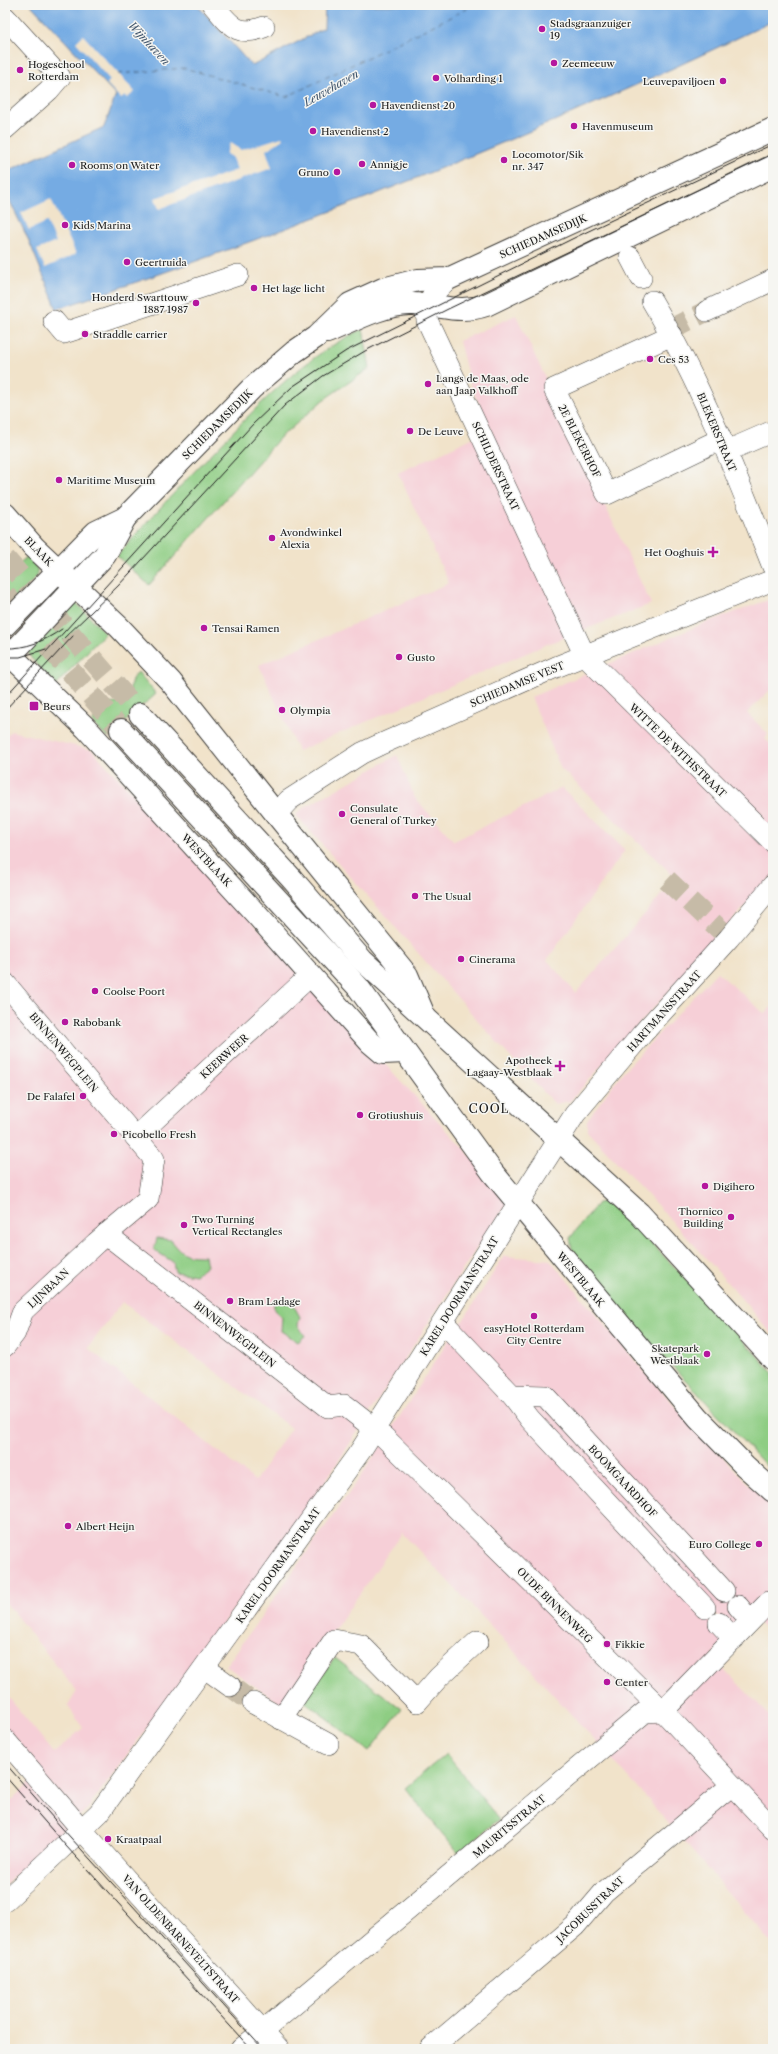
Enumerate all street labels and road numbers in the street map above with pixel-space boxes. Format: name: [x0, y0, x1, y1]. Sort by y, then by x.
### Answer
street label: SCHIEDAMSEDIJK: [497, 211, 590, 262]
street label: SCHIEDAMSEDIJK: [179, 386, 256, 462]
street label: BLEKERSTRAAT: [694, 391, 739, 474]
street label: 2E BLEKERHOF: [555, 402, 604, 481]
street label: SCHILDERSTRAAT: [469, 419, 522, 513]
street label: BLAAK: [21, 534, 57, 570]
street label: SCHIEDAMSE VEST: [468, 659, 567, 710]
street label: WITTE DE WITHSTRAAT: [626, 700, 729, 800]
street label: WESTBLAAK: [178, 831, 235, 890]
street label: HARTMANSSTRAAT: [625, 968, 705, 1055]
street label: BINNENWEGPLEIN: [26, 1010, 101, 1095]
street label: KEERWEER: [197, 1031, 252, 1081]
street label: KAREL DOORMANSTRAAT: [417, 1234, 502, 1358]
street label: WESTBLAAK: [553, 1249, 608, 1310]
street label: LIJNBAAN: [25, 1266, 72, 1311]
street label: BINNENWEGPLEIN: [191, 1298, 278, 1370]
street label: BOOMGAARDHOF: [586, 1442, 660, 1521]
street label: KAREL DOORMANSTRAAT: [233, 1504, 324, 1626]
street label: OUDE BINNENWEG: [514, 1565, 595, 1646]
street label: MAURITSSTRAAT: [470, 1792, 549, 1861]
street label: VAN OLDENBARNEVELTSTRAAT: [119, 1871, 242, 2007]
street label: JACOBUSSTRAAT: [552, 1873, 627, 1947]

